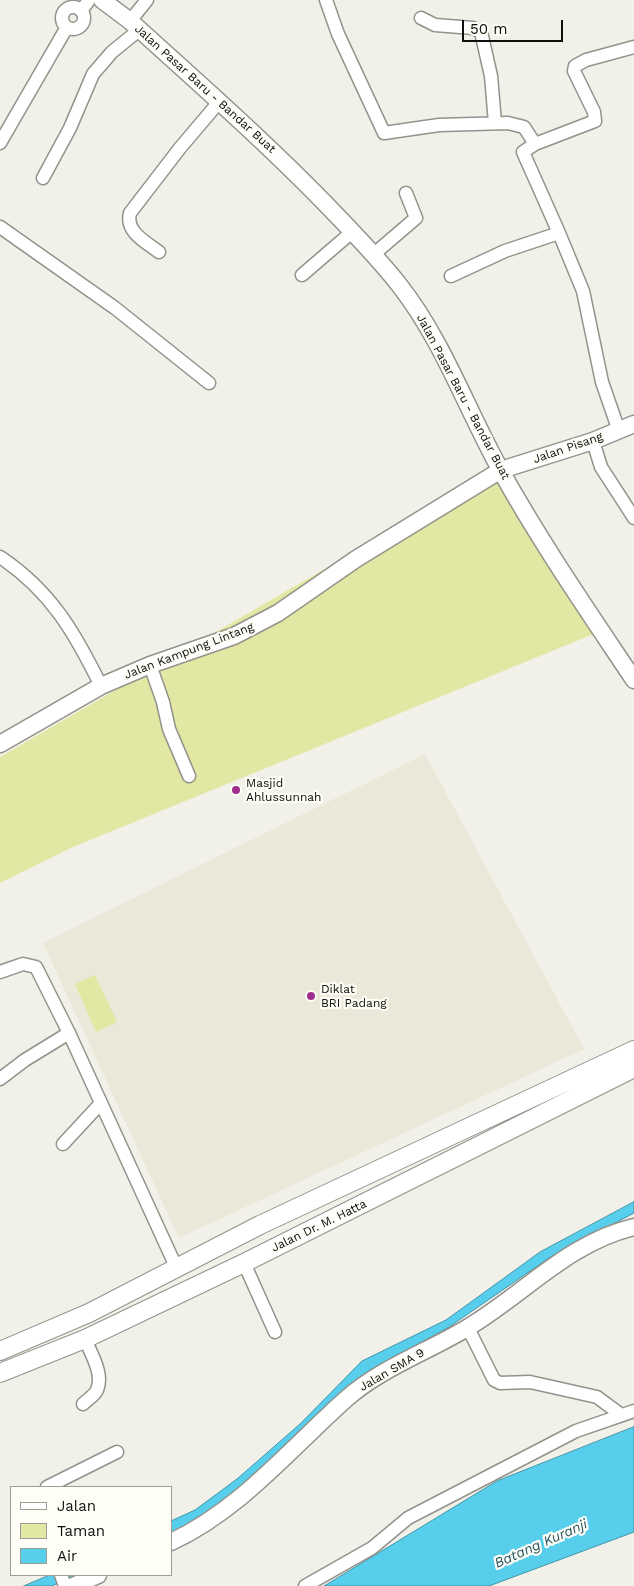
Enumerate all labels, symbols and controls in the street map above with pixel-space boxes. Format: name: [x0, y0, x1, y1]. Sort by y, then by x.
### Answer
scale bar: [464, 10, 565, 42]
text: 50 m: [470, 20, 507, 38]
street label: Jalan Pasar Baru - Bandar Buat: [131, 22, 279, 156]
street label: Jalan Pasar Baru - Bandar Buat: [413, 312, 513, 482]
street label: Jalan Pisang: [531, 429, 605, 467]
street label: Jalan Kampung Lintang: [122, 620, 256, 682]
place label: Masjid Ahlussunnah: [246, 776, 322, 804]
marker: Masjid Ahlussunnah: [230, 784, 242, 796]
place label: Diklat BRI Padang: [321, 982, 387, 1010]
marker: Diklat BRI Padang: [305, 990, 317, 1002]
street label: Jalan Dr. M. Hatta: [269, 1197, 369, 1255]
street label: Jalan SMA 9: [357, 1346, 427, 1394]
legend: [10, 1486, 172, 1576]
text: Jalan: [57, 1497, 96, 1515]
water label: Batang Kuranji: [492, 1516, 590, 1572]
text: Taman: [57, 1522, 105, 1540]
text: Air: [57, 1547, 77, 1565]

